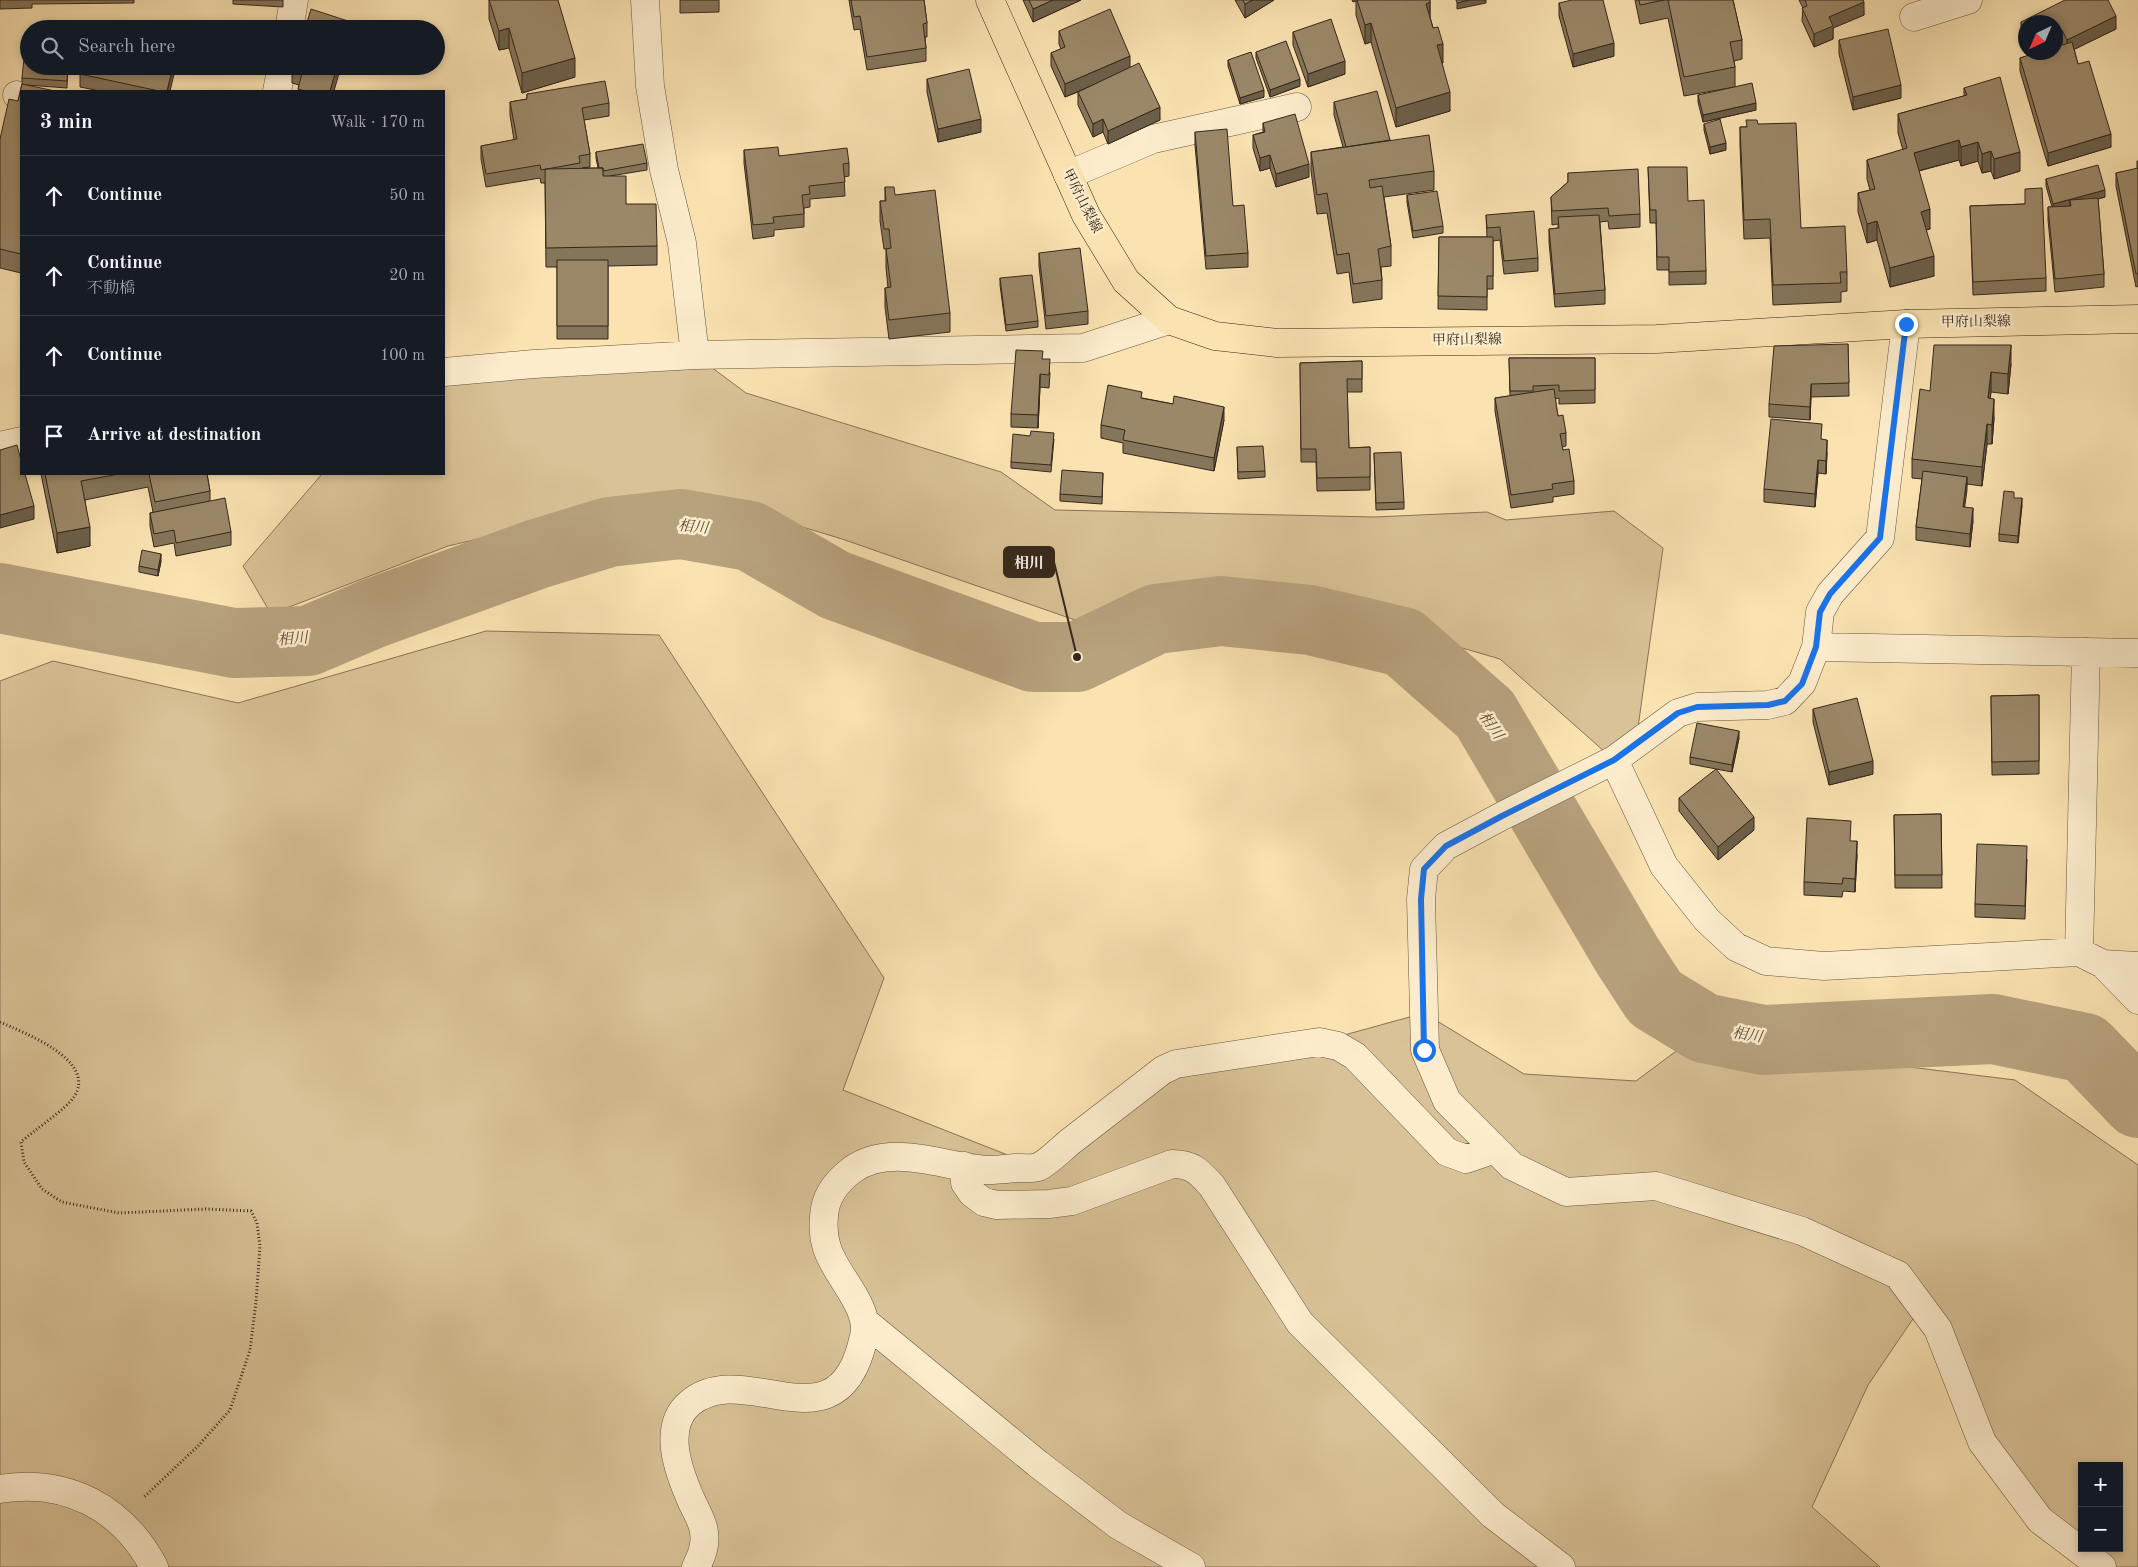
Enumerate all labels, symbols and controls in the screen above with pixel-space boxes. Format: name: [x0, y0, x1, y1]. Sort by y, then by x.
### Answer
north arrow: [2018, 15, 2063, 60]
search box: [20, 20, 445, 75]
icon: search: [38, 34, 66, 62]
text: Search here: [78, 38, 175, 57]
text: 3 min: [40, 112, 93, 133]
text: Walk · 170 m: [330, 115, 425, 131]
street label: 甲府山梨線: [1060, 166, 1105, 235]
icon: ahead: [40, 182, 68, 210]
text: Continue: [87, 186, 162, 205]
text: 50 m: [389, 188, 425, 204]
text: Continue: [87, 254, 162, 273]
icon: ahead: [40, 262, 68, 290]
text: 20 m: [389, 268, 425, 284]
text: 不動橋: [87, 281, 135, 297]
route end: [1895, 313, 1918, 336]
street label: 甲府山梨線: [1941, 313, 2011, 330]
street label: 甲府山梨線: [1432, 331, 1502, 348]
icon: ahead: [40, 342, 68, 370]
text: Continue: [87, 346, 162, 365]
text: 100 m: [380, 348, 425, 364]
icon: arrive: [40, 422, 68, 450]
text: Arrive at destination: [87, 426, 261, 445]
water label: 相川: [677, 517, 711, 537]
callout: 相川: [1004, 547, 1054, 577]
text: 相川: [1014, 555, 1044, 572]
water label: 相川: [277, 629, 311, 649]
water label: 相川: [1475, 708, 1508, 744]
water label: 相川: [1731, 1024, 1765, 1046]
route start: [1413, 1039, 1436, 1062]
map controls: [2078, 1462, 2123, 1552]
button: +: [2078, 1462, 2123, 1507]
button: −: [2078, 1507, 2123, 1552]

